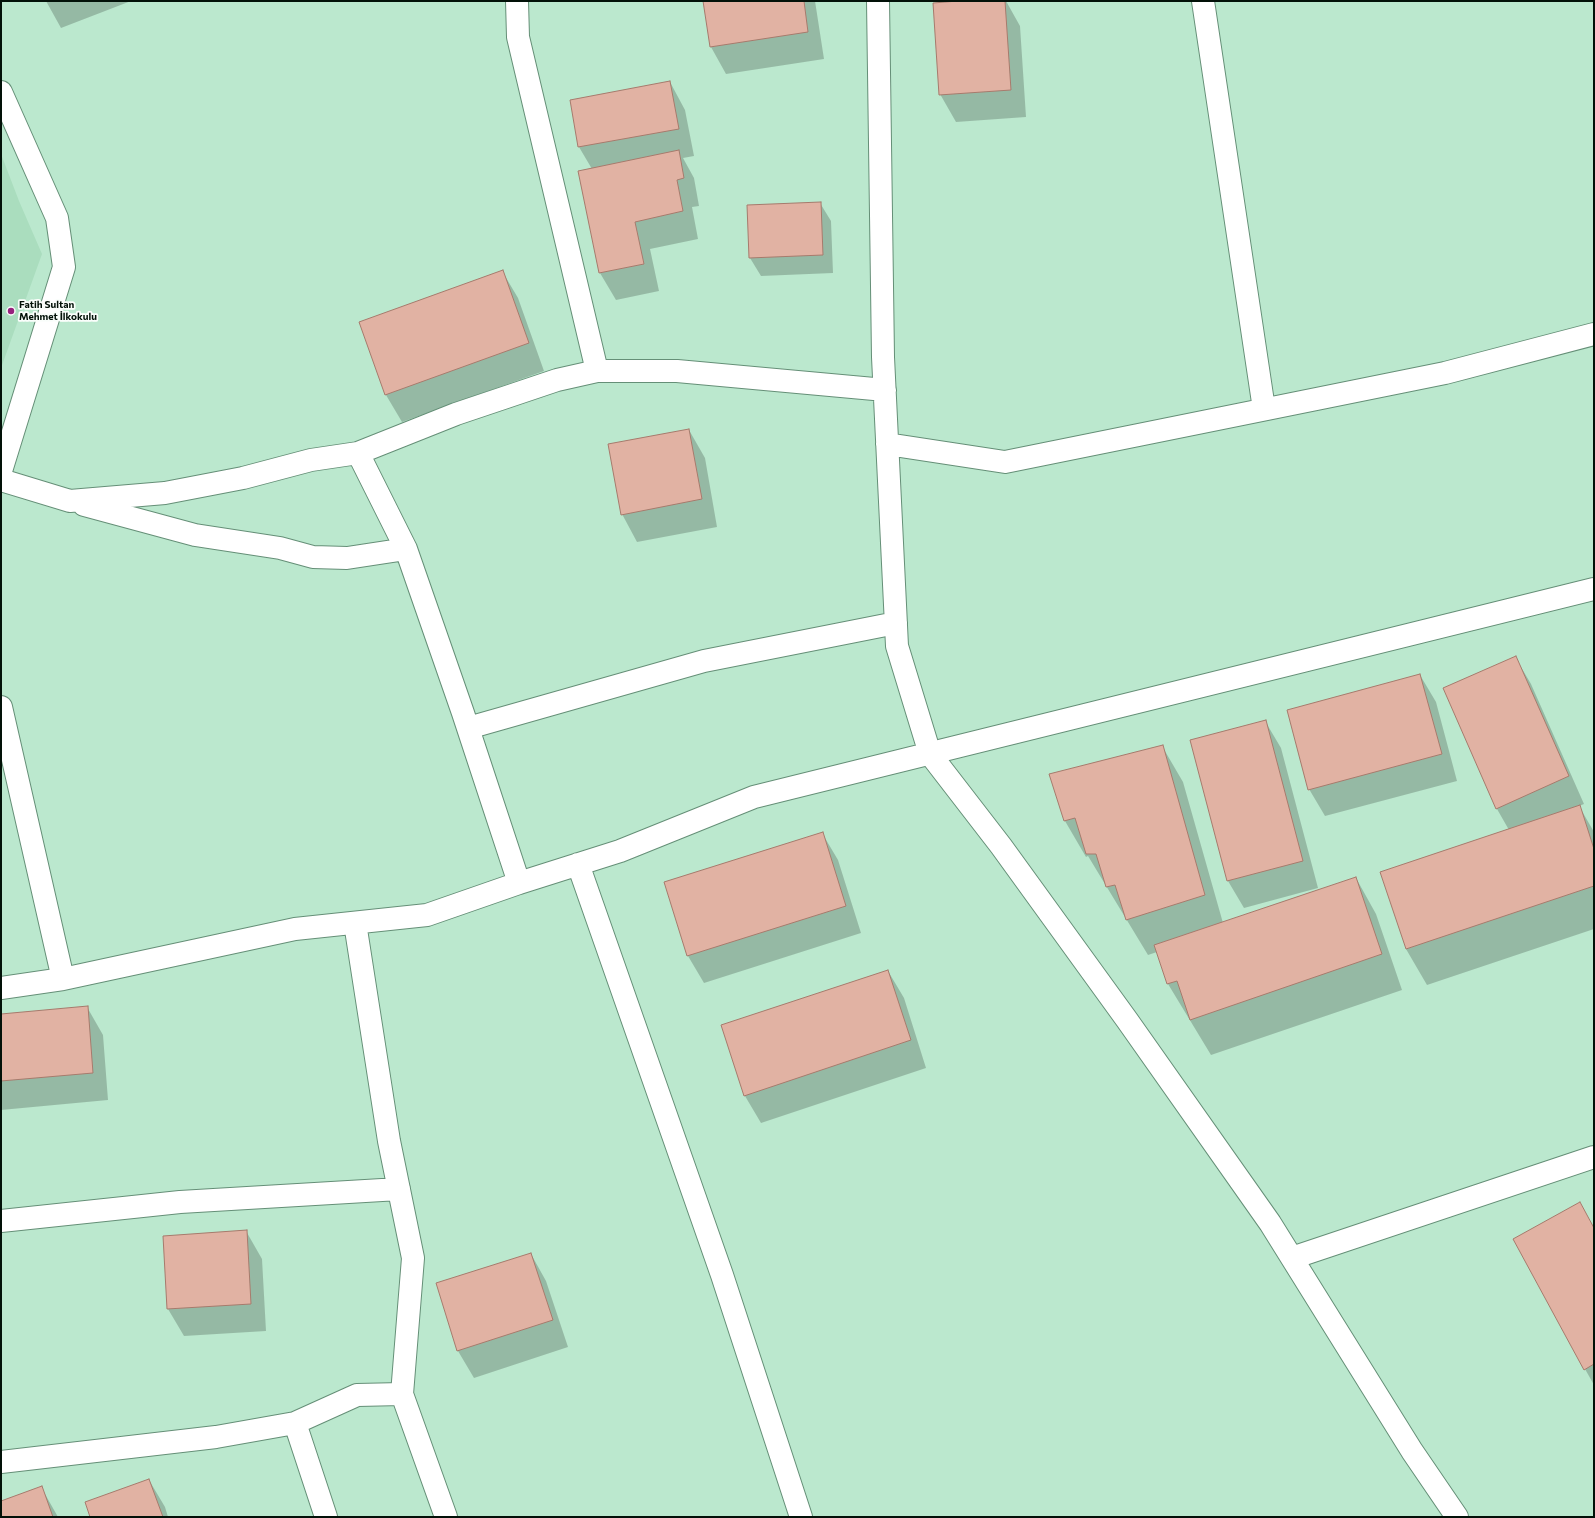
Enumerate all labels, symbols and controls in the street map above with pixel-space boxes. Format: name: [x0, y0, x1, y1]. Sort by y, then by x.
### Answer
place label: Fatih Sultan Mehmet İlkokulu: [19, 299, 97, 322]
marker: Fatih Sultan Mehmet İlkokulu: [6, 306, 16, 316]

